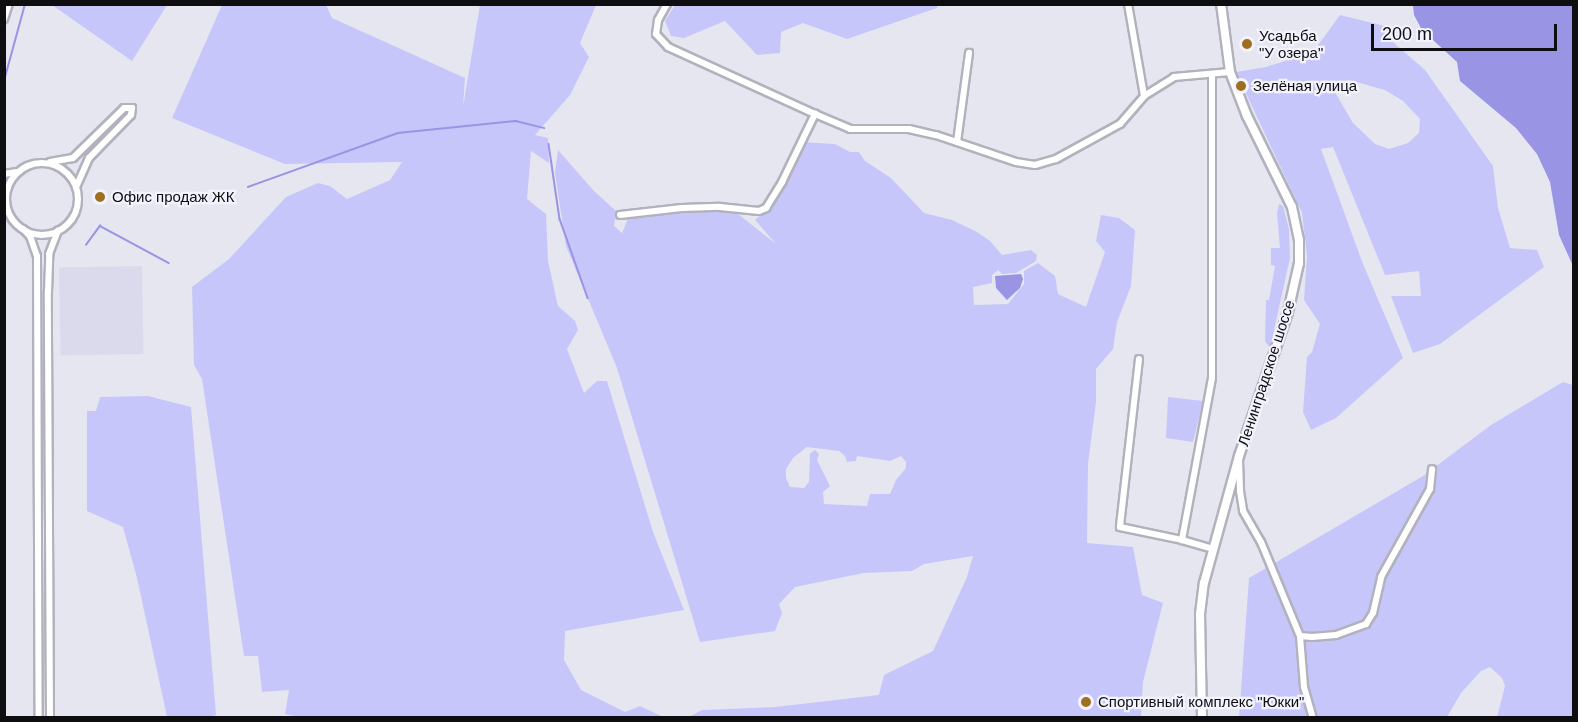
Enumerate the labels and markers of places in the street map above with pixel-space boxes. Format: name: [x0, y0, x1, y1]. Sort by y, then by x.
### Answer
place label: Усадьба "У озера": [1259, 26, 1323, 61]
marker: Усадьба "У озера": [1240, 37, 1254, 51]
place label: Зелёная улица: [1253, 77, 1357, 95]
marker: Зелёная улица: [1234, 79, 1248, 93]
place label: Офис продаж ЖК: [112, 188, 234, 206]
marker: Офис продаж ЖК: [93, 190, 107, 204]
place label: Спортивный комплекс "Юкки": [1098, 693, 1304, 711]
marker: Спортивный комплекс "Юкки": [1079, 695, 1093, 709]

